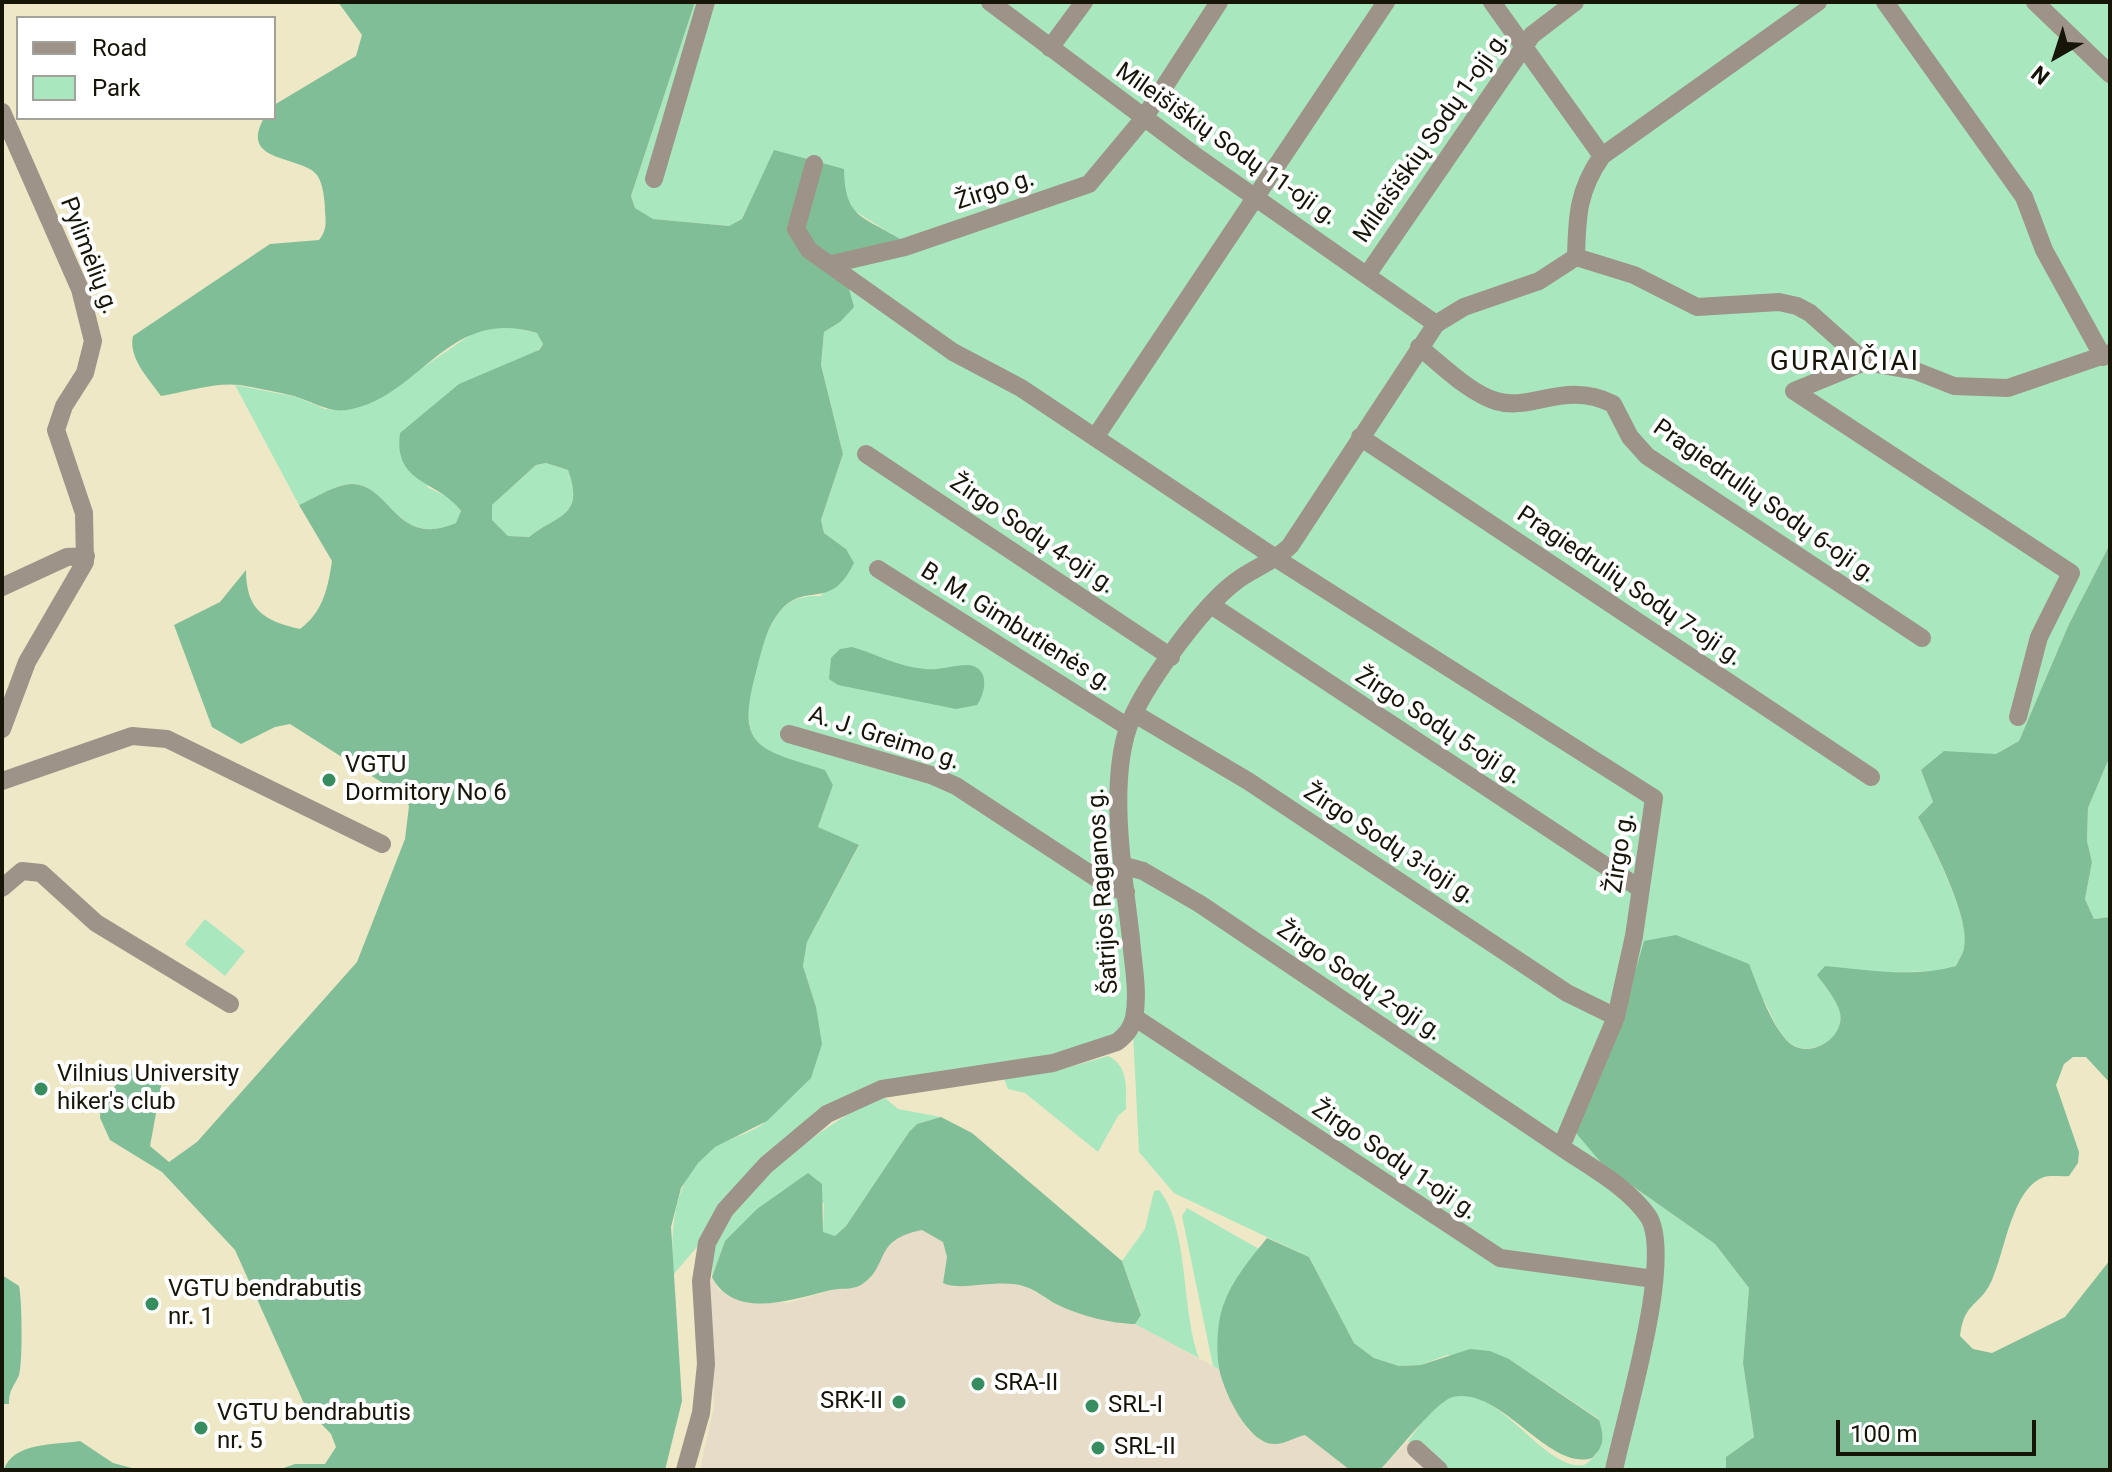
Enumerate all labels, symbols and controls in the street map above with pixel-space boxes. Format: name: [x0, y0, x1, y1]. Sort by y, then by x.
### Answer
legend: [16, 16, 276, 120]
north arrow: [2016, 16, 2096, 96]
street label: Mileišiškių Sodų 1-oji g.: [1348, 27, 1516, 249]
text: Road: [92, 34, 147, 62]
street label: Mileišiškių Sodų 11-oji g.: [1110, 57, 1342, 233]
text: N: [2027, 60, 2054, 90]
text: Park: [92, 74, 140, 102]
street label: Žirgo g.: [952, 165, 1038, 217]
street label: Pylimėlių g.: [53, 194, 123, 318]
district label: GURAIČIAI: [1770, 346, 1920, 380]
street label: Pragiedrulių Sodų 6-oji g.: [1647, 414, 1881, 590]
street label: Žirgo Sodų 4-oji g.: [944, 469, 1120, 601]
street label: Pragiedrulių Sodų 7-oji g.: [1511, 501, 1747, 673]
street label: B. M. Gimbutienės g.: [915, 557, 1117, 699]
street label: Žirgo Sodų 5-oji g.: [1349, 662, 1527, 792]
street label: A. J. Greimo g.: [805, 701, 963, 777]
place label: VGTU Dormitory No 6: [345, 752, 507, 808]
marker: VGTU Dormitory No 6: [320, 771, 338, 789]
street label: Žirgo Sodų 3-ioji g.: [1298, 779, 1480, 911]
street label: Šatrijos Raganos g.: [1082, 787, 1126, 995]
street label: Žirgo g.: [1600, 811, 1642, 895]
street label: Žirgo Sodų 2-oji g.: [1271, 916, 1447, 1048]
place label: Vilnius University hiker's club: [57, 1061, 239, 1117]
marker: Vilnius University hiker's club: [32, 1080, 50, 1098]
street label: Žirgo Sodų 1-oji g.: [1306, 1095, 1482, 1227]
place label: VGTU bendrabutis nr. 1: [168, 1276, 362, 1332]
marker: VGTU bendrabutis nr. 1: [143, 1295, 161, 1313]
place label: SRA-II: [994, 1370, 1058, 1398]
marker: SRA-II: [969, 1375, 987, 1393]
place label: SRK-II: [820, 1388, 883, 1416]
place label: SRL-I: [1108, 1392, 1163, 1420]
marker: SRK-II: [890, 1393, 908, 1411]
marker: SRL-I: [1083, 1397, 1101, 1415]
place label: VGTU bendrabutis nr. 5: [217, 1400, 411, 1456]
scale bar: [1840, 1404, 2040, 1454]
marker: VGTU bendrabutis nr. 5: [192, 1419, 210, 1437]
text: 100 m: [1850, 1420, 1917, 1448]
place label: SRL-II: [1114, 1434, 1176, 1462]
marker: SRL-II: [1089, 1439, 1107, 1457]

